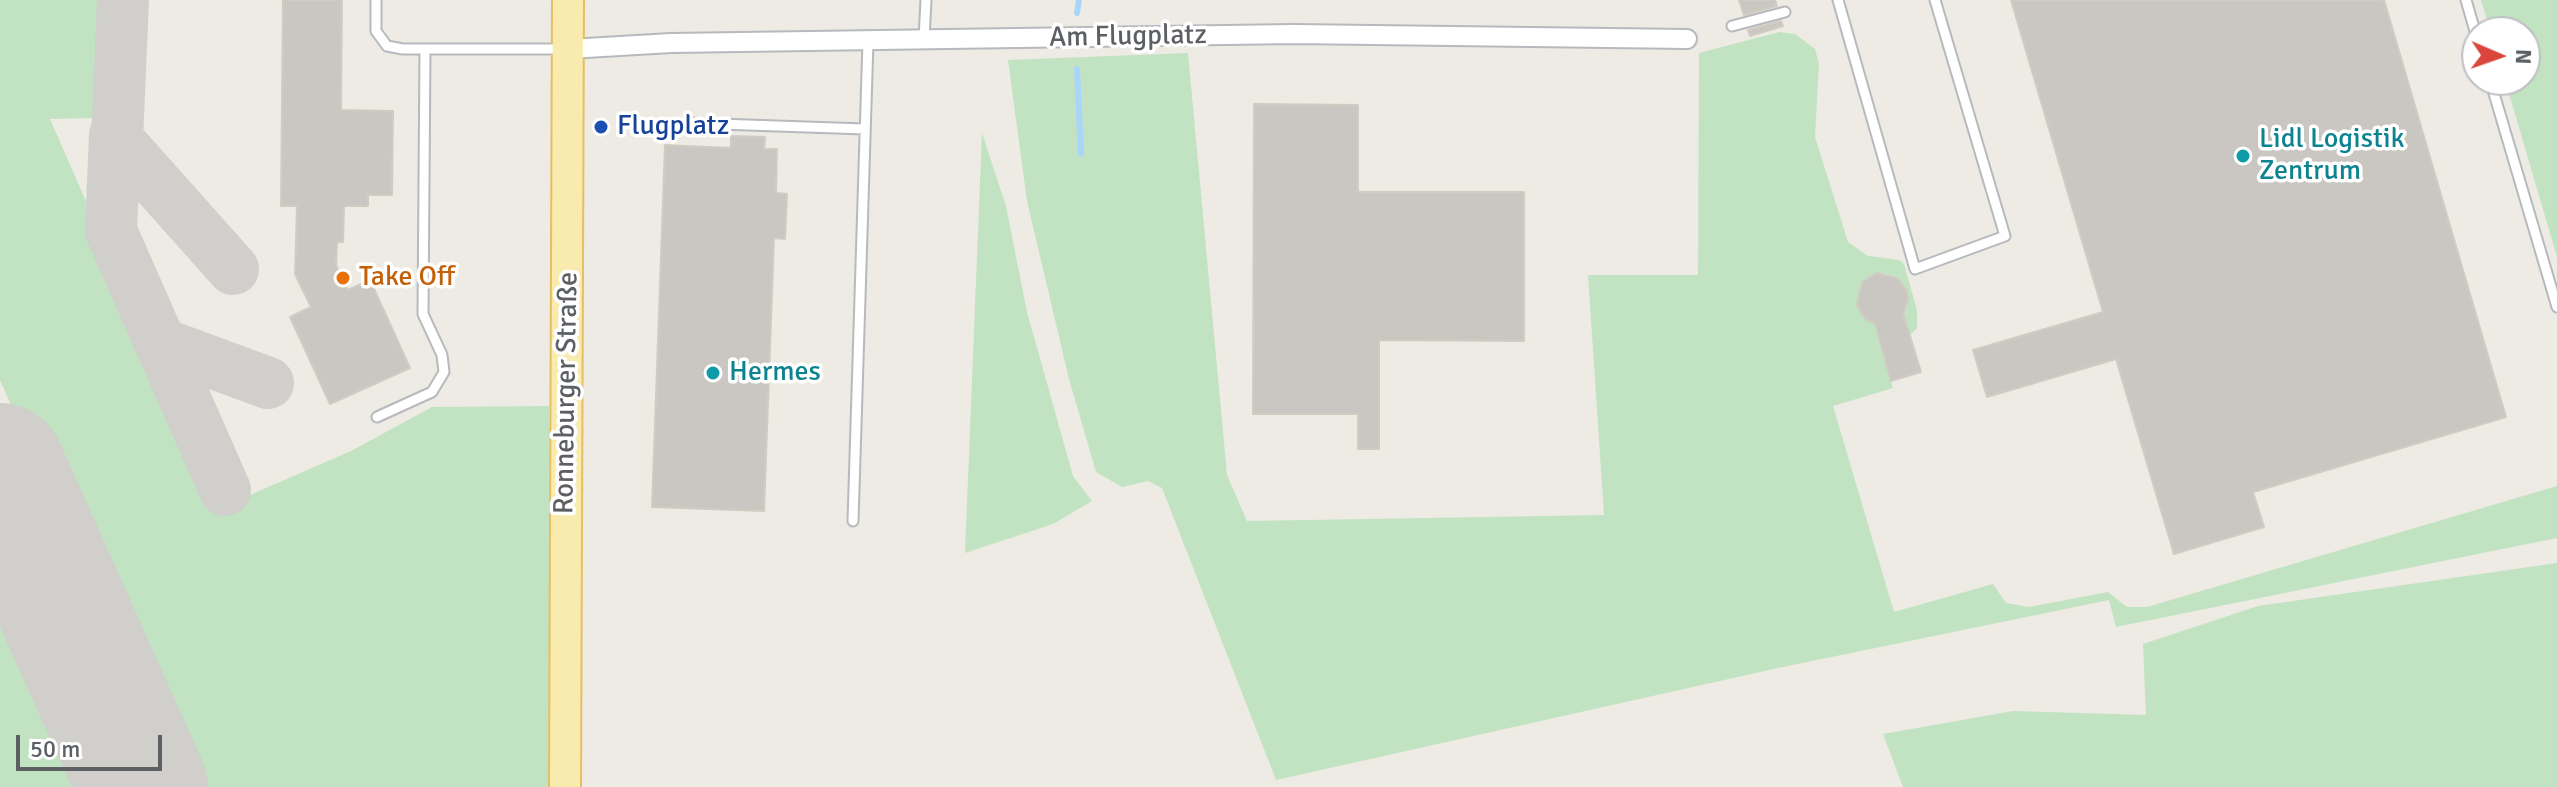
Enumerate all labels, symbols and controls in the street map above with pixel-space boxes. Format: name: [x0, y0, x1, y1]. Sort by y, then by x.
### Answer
north arrow: [2461, 16, 2541, 96]
street label: Am Flugplatz: [1049, 19, 1207, 55]
text: N: [2510, 49, 2537, 65]
place label: Flugplatz: [617, 110, 729, 144]
marker: Flugplatz: [592, 118, 610, 136]
place label: Lidl Logistik Zentrum: [2259, 123, 2405, 189]
marker: Lidl Logistik Zentrum: [2234, 147, 2252, 165]
place label: Take Off: [359, 261, 455, 295]
marker: Take Off: [334, 269, 352, 287]
street label: Ronneburger Straße: [548, 272, 586, 514]
place label: Hermes: [729, 356, 821, 390]
marker: Hermes: [704, 364, 722, 382]
scale bar: [20, 719, 166, 769]
text: 50 m: [30, 734, 80, 764]

